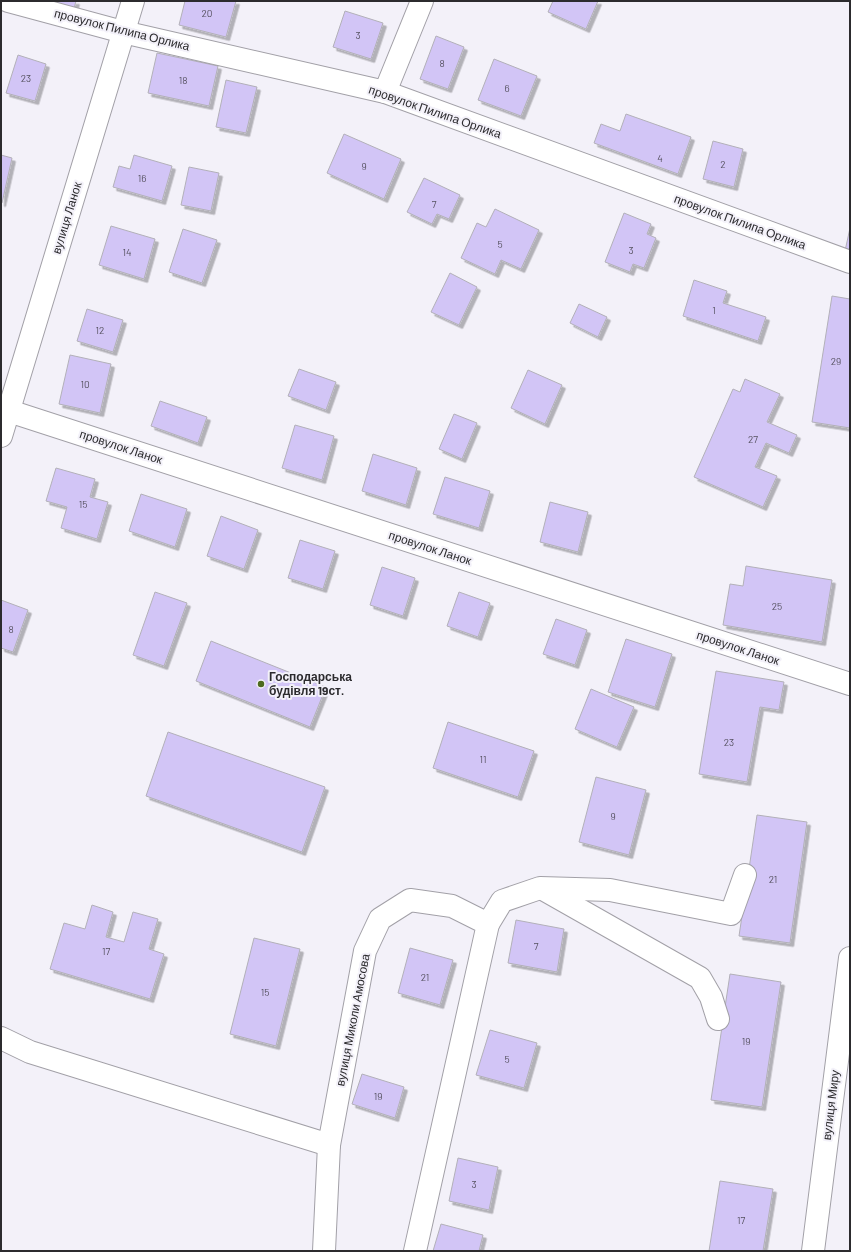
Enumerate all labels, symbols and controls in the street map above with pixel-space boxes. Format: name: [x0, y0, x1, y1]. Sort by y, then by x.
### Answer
street label: провулок Пилипа Орлика: [53, 5, 192, 54]
house number: 20: [201, 7, 213, 19]
house number: 3: [355, 29, 361, 41]
house number: 8: [439, 57, 445, 69]
house number: 23: [21, 72, 31, 84]
house number: 18: [179, 74, 187, 86]
street label: провулок Пилипа Орлика: [367, 82, 504, 141]
house number: 6: [504, 82, 510, 94]
house number: 4: [657, 152, 663, 164]
house number: 2: [720, 158, 726, 170]
house number: 9: [361, 160, 367, 172]
house number: 16: [138, 172, 146, 184]
street label: вулиця Ланок: [48, 179, 85, 256]
street label: провулок Пилипа Орлика: [672, 191, 808, 253]
house number: 7: [432, 198, 437, 210]
house number: 5: [497, 238, 503, 250]
house number: 3: [628, 244, 634, 256]
house number: 14: [122, 246, 132, 258]
house number: 1: [712, 304, 716, 316]
house number: 12: [96, 324, 104, 336]
house number: 29: [831, 355, 841, 367]
house number: 10: [80, 378, 90, 390]
street label: провулок Ланок: [78, 426, 165, 467]
house number: 27: [748, 433, 758, 445]
house number: 15: [79, 498, 87, 510]
street label: провулок Ланок: [387, 527, 474, 568]
house number: 25: [772, 600, 782, 612]
house number: 8: [8, 623, 14, 635]
street label: провулок Ланок: [695, 627, 782, 668]
place label: Господарська будівля 19ст.: [269, 669, 352, 698]
marker: Господарська будівля 19ст.: [256, 679, 266, 689]
house number: 23: [724, 736, 734, 748]
house number: 11: [479, 753, 487, 765]
house number: 9: [610, 810, 616, 822]
house number: 21: [769, 873, 777, 885]
house number: 7: [534, 940, 539, 952]
house number: 17: [102, 945, 110, 957]
street label: вулиця Миколи Амосова: [332, 952, 373, 1087]
house number: 21: [421, 971, 429, 983]
house number: 15: [261, 986, 269, 998]
house number: 19: [742, 1035, 750, 1047]
house number: 5: [504, 1053, 510, 1065]
street label: вулиця Миру: [819, 1069, 842, 1141]
house number: 19: [374, 1090, 382, 1102]
house number: 3: [471, 1178, 477, 1190]
house number: 17: [737, 1214, 745, 1226]

